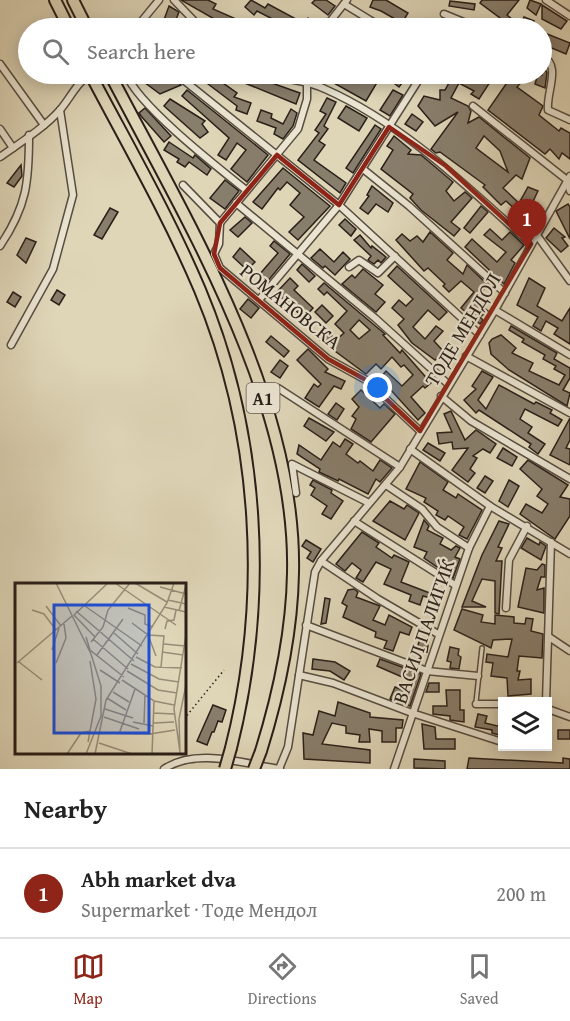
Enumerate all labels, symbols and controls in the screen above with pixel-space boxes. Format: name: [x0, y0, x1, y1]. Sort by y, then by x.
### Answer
search box: [18, 18, 552, 84]
icon: search: [39, 35, 72, 68]
text: Search here: [87, 35, 196, 67]
pin: 1: [508, 200, 546, 249]
street label: РОМАНОВСКА: [234, 256, 348, 356]
street label: ТОДЕ МЕНДОЛ: [417, 267, 507, 391]
your location: [363, 373, 392, 402]
road number: A1: [246, 383, 280, 413]
street label: ВАСИЛ ПАЛИГИЌ: [385, 554, 462, 707]
inset map: [15, 583, 186, 754]
map controls: [498, 697, 552, 751]
button: layers: [498, 697, 552, 751]
text: Nearby: [24, 789, 107, 828]
text: Abh market dva: [81, 863, 236, 895]
text: 1: [38, 879, 49, 908]
text: 200 m: [496, 879, 546, 908]
text: Supermarket · Тоде Мендол: [81, 895, 317, 924]
tab: Map: [72, 950, 105, 1010]
tab: Directions: [248, 950, 317, 1010]
tab: Saved: [460, 950, 498, 1010]

